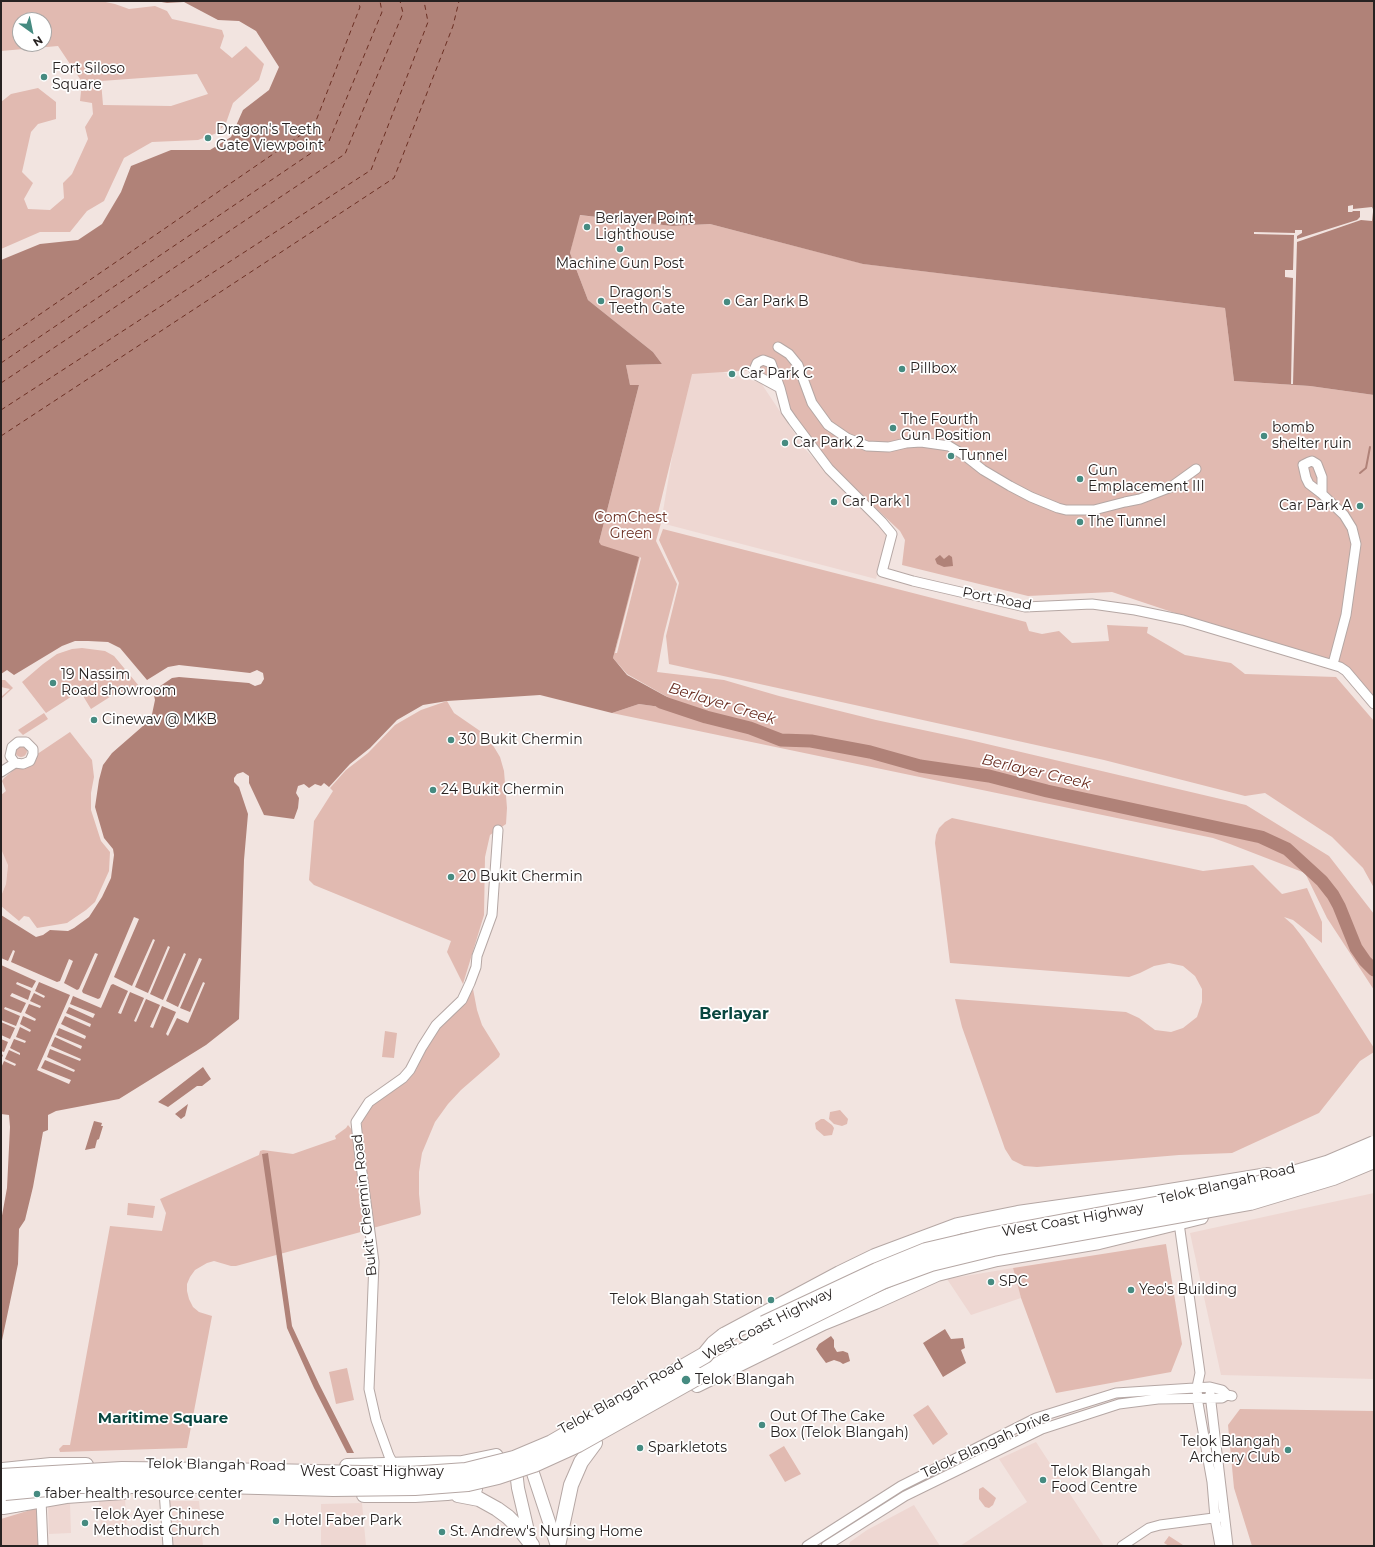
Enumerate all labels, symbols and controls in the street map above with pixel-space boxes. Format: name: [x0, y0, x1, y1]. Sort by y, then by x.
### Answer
north arrow: [12, 12, 52, 52]
text: N: [30, 33, 46, 50]
place label: Fort Siloso Square: [52, 61, 125, 94]
marker: Fort Siloso Square: [39, 72, 49, 82]
place label: Dragon's Teeth Gate Viewpoint: [216, 122, 324, 154]
marker: Dragon's Teeth Gate Viewpoint: [203, 133, 213, 143]
place label: Berlayer Point Lighthouse: [595, 211, 694, 244]
marker: Berlayer Point Lighthouse: [582, 222, 592, 232]
marker: Machine Gun Post: [615, 244, 625, 254]
place label: Machine Gun Post: [556, 256, 684, 272]
place label: Dragon's Teeth Gate: [609, 285, 685, 318]
place label: Car Park B: [735, 294, 809, 310]
marker: Dragon's Teeth Gate: [596, 296, 606, 306]
marker: Car Park B: [722, 297, 732, 307]
place label: Pillbox: [910, 361, 957, 377]
marker: Pillbox: [897, 364, 907, 374]
place label: Car Park C: [740, 366, 813, 382]
marker: Car Park C: [727, 369, 737, 379]
place label: The Fourth Gun Position: [901, 412, 991, 444]
place label: bomb shelter ruin: [1272, 420, 1352, 452]
marker: The Fourth Gun Position: [888, 423, 898, 433]
marker: bomb shelter ruin: [1259, 431, 1269, 441]
place label: Car Park 2: [793, 435, 864, 451]
marker: Car Park 2: [780, 438, 790, 448]
place label: Tunnel: [959, 448, 1007, 464]
marker: Tunnel: [946, 451, 956, 461]
place label: Gun Emplacement III: [1088, 463, 1205, 496]
marker: Gun Emplacement III: [1075, 474, 1085, 484]
place label: Car Park 1: [842, 494, 910, 510]
marker: Car Park 1: [829, 497, 839, 507]
place label: Car Park A: [1279, 498, 1352, 514]
marker: Car Park A: [1355, 501, 1365, 511]
park label: ComChest Green: [594, 510, 668, 542]
place label: The Tunnel: [1088, 514, 1166, 530]
marker: The Tunnel: [1075, 517, 1085, 527]
street label: Port Road: [961, 584, 1033, 614]
place label: 19 Nassim Road showroom: [61, 667, 176, 700]
marker: 19 Nassim Road showroom: [48, 678, 58, 688]
water label: Berlayer Creek: [666, 679, 778, 729]
place label: Cinewav @ MKB: [102, 712, 217, 728]
marker: Cinewav @ MKB: [89, 715, 99, 725]
place label: 30 Bukit Chermin: [459, 732, 583, 748]
marker: 30 Bukit Chermin: [446, 735, 456, 745]
water label: Berlayer Creek: [980, 751, 1092, 793]
place label: 24 Bukit Chermin: [441, 782, 564, 798]
marker: 24 Bukit Chermin: [428, 785, 438, 795]
place label: 20 Bukit Chermin: [459, 869, 583, 885]
marker: 20 Bukit Chermin: [446, 872, 456, 882]
district label: Berlayar: [699, 1004, 769, 1024]
street label: Bukit Chermin Road: [349, 1133, 381, 1277]
street label: Telok Blangah Road: [1157, 1160, 1297, 1208]
street label: West Coast Highway: [1001, 1199, 1145, 1241]
place label: SPC: [999, 1274, 1028, 1290]
marker: SPC: [986, 1277, 996, 1287]
place label: Yeo's Building: [1139, 1282, 1237, 1298]
street label: West Coast Highway: [700, 1284, 836, 1364]
marker: Yeo's Building: [1126, 1285, 1136, 1295]
place label: Telok Blangah Station: [610, 1292, 763, 1308]
marker: Telok Blangah Station: [766, 1295, 776, 1305]
street label: Telok Blangah Road: [556, 1356, 686, 1438]
place label: Telok Blangah: [695, 1372, 795, 1388]
marker: Telok Blangah: [680, 1374, 692, 1386]
street label: Telok Blangah Drive: [919, 1408, 1053, 1482]
place label: Out Of The Cake Box (Telok Blangah): [770, 1409, 909, 1442]
district label: Maritime Square: [98, 1410, 228, 1428]
marker: Out Of The Cake Box (Telok Blangah): [757, 1420, 767, 1430]
place label: Telok Blangah Archery Club: [1180, 1434, 1280, 1466]
place label: Sparkletots: [648, 1440, 727, 1456]
marker: Sparkletots: [635, 1443, 645, 1453]
marker: Telok Blangah Archery Club: [1283, 1445, 1293, 1455]
street label: Telok Blangah Road: [146, 1455, 286, 1475]
street label: West Coast Highway: [300, 1464, 444, 1480]
place label: Telok Blangah Food Centre: [1051, 1464, 1151, 1496]
marker: Telok Blangah Food Centre: [1038, 1475, 1048, 1485]
place label: faber health resource center: [45, 1486, 243, 1502]
marker: faber health resource center: [32, 1489, 42, 1499]
place label: Telok Ayer Chinese Methodist Church: [93, 1507, 225, 1540]
place label: Hotel Faber Park: [284, 1513, 402, 1529]
marker: Hotel Faber Park: [271, 1516, 281, 1526]
marker: Telok Ayer Chinese Methodist Church: [80, 1518, 90, 1528]
place label: St. Andrew's Nursing Home: [450, 1524, 643, 1540]
marker: St. Andrew's Nursing Home: [437, 1527, 447, 1537]

